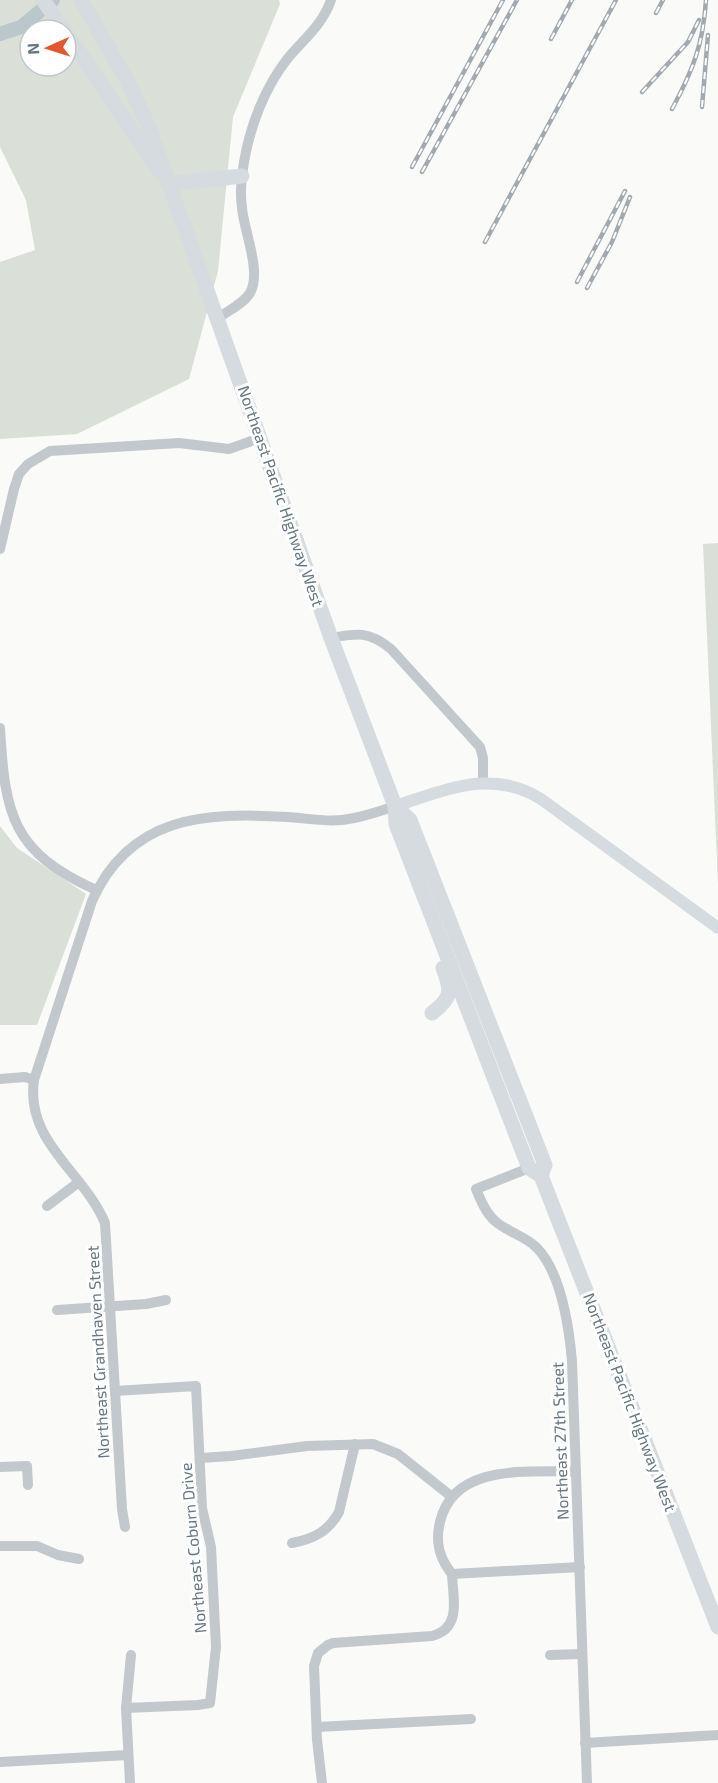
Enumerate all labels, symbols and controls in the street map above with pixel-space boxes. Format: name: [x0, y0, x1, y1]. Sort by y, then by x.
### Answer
north arrow: [18, 18, 78, 78]
text: N: [23, 43, 42, 55]
street label: Northeast Pacific Highway West: [235, 383, 328, 609]
street label: Northeast Grandhaven Street: [82, 1245, 113, 1459]
street label: Northeast Pacific Highway West: [580, 1290, 681, 1514]
street label: Northeast 27th Street: [547, 1362, 572, 1520]
street label: Northeast Coburn Drive: [176, 1462, 209, 1634]

